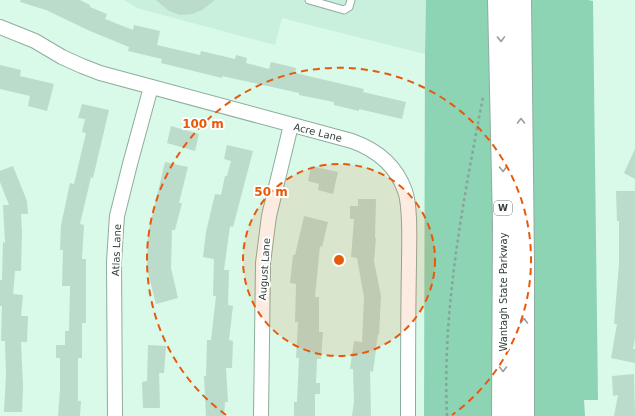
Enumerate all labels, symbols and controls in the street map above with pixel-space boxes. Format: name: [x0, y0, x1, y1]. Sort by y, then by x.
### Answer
one-way arrow: [496, 36, 505, 42]
text: 100 m: [182, 117, 224, 131]
one-way arrow: [517, 118, 525, 124]
street label: Acre Lane: [292, 121, 343, 144]
one-way arrow: [499, 166, 507, 172]
text: 50 m: [254, 185, 288, 199]
road number: W: [494, 201, 512, 215]
street label: Atlas Lane: [110, 224, 123, 276]
street label: Wantagh State Parkway: [498, 232, 509, 352]
street label: August Lane: [257, 238, 272, 301]
centre of rings: [332, 253, 346, 267]
one-way arrow: [520, 318, 528, 324]
one-way arrow: [499, 366, 507, 372]

